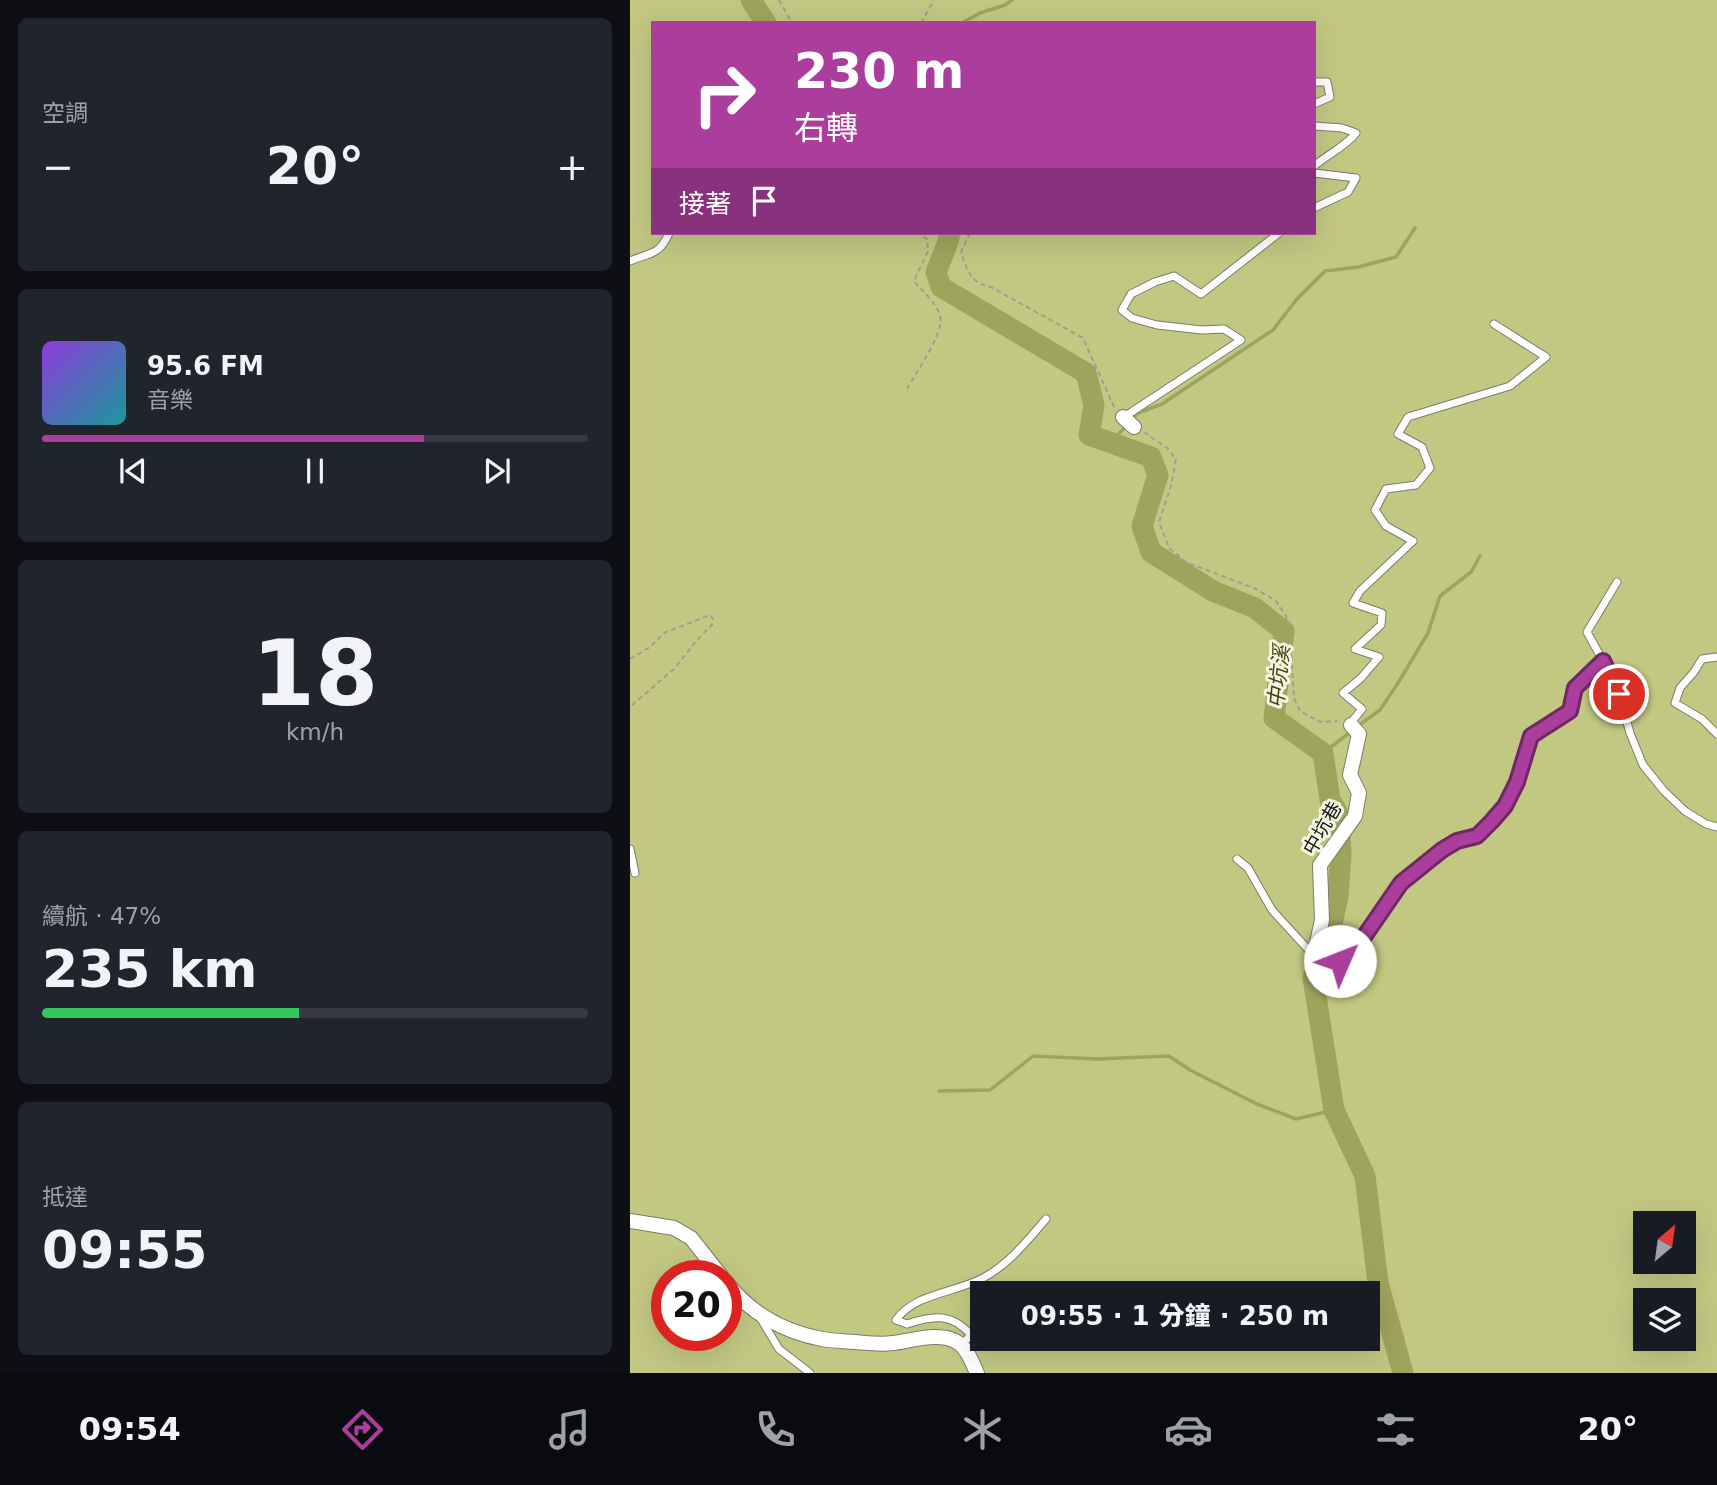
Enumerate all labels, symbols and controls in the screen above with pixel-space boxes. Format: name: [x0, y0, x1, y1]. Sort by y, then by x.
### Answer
text: 230 m: [794, 43, 964, 100]
icon: right: [679, 49, 770, 140]
text: 空調: [42, 100, 88, 126]
text: 右轉: [794, 109, 858, 147]
text: 20°: [266, 136, 364, 196]
text: −: [42, 145, 74, 189]
text: +: [556, 145, 588, 189]
icon: arrive: [745, 182, 783, 220]
text: 接著: [679, 189, 731, 219]
text: 95.6 FM: [147, 351, 264, 381]
text: 音樂: [147, 387, 193, 413]
icon: previous: [114, 452, 152, 490]
icon: pause: [296, 452, 334, 490]
icon: next: [478, 452, 516, 490]
text: 18: [252, 621, 378, 726]
water label: 中坑溪: [1264, 641, 1295, 710]
pin: [1589, 664, 1649, 724]
icon: arrive: [1600, 675, 1638, 713]
text: km/h: [286, 719, 344, 745]
street label: 中坑巷: [1298, 798, 1346, 858]
text: 續航 · 47%: [42, 903, 161, 929]
position arrow: [1303, 924, 1377, 998]
text: 235 km: [42, 939, 257, 999]
text: 抵達: [42, 1184, 88, 1210]
north arrow: [1633, 1211, 1696, 1274]
map controls: [1633, 1211, 1696, 1351]
text: 09:55: [42, 1220, 208, 1280]
speed limit sign: 20: [651, 1260, 742, 1351]
button: layers: [1633, 1288, 1696, 1351]
text: 09:55 · 1 分鐘 · 250 m: [1021, 1301, 1329, 1331]
icon: directions: [338, 1405, 387, 1454]
icon: music: [545, 1405, 594, 1454]
icon: phone: [751, 1405, 800, 1454]
icon: climate: [958, 1405, 1007, 1454]
icon: car: [1164, 1405, 1213, 1454]
icon: filters: [1371, 1405, 1420, 1454]
text: 09:54: [79, 1410, 181, 1448]
text: 20°: [1578, 1410, 1638, 1448]

